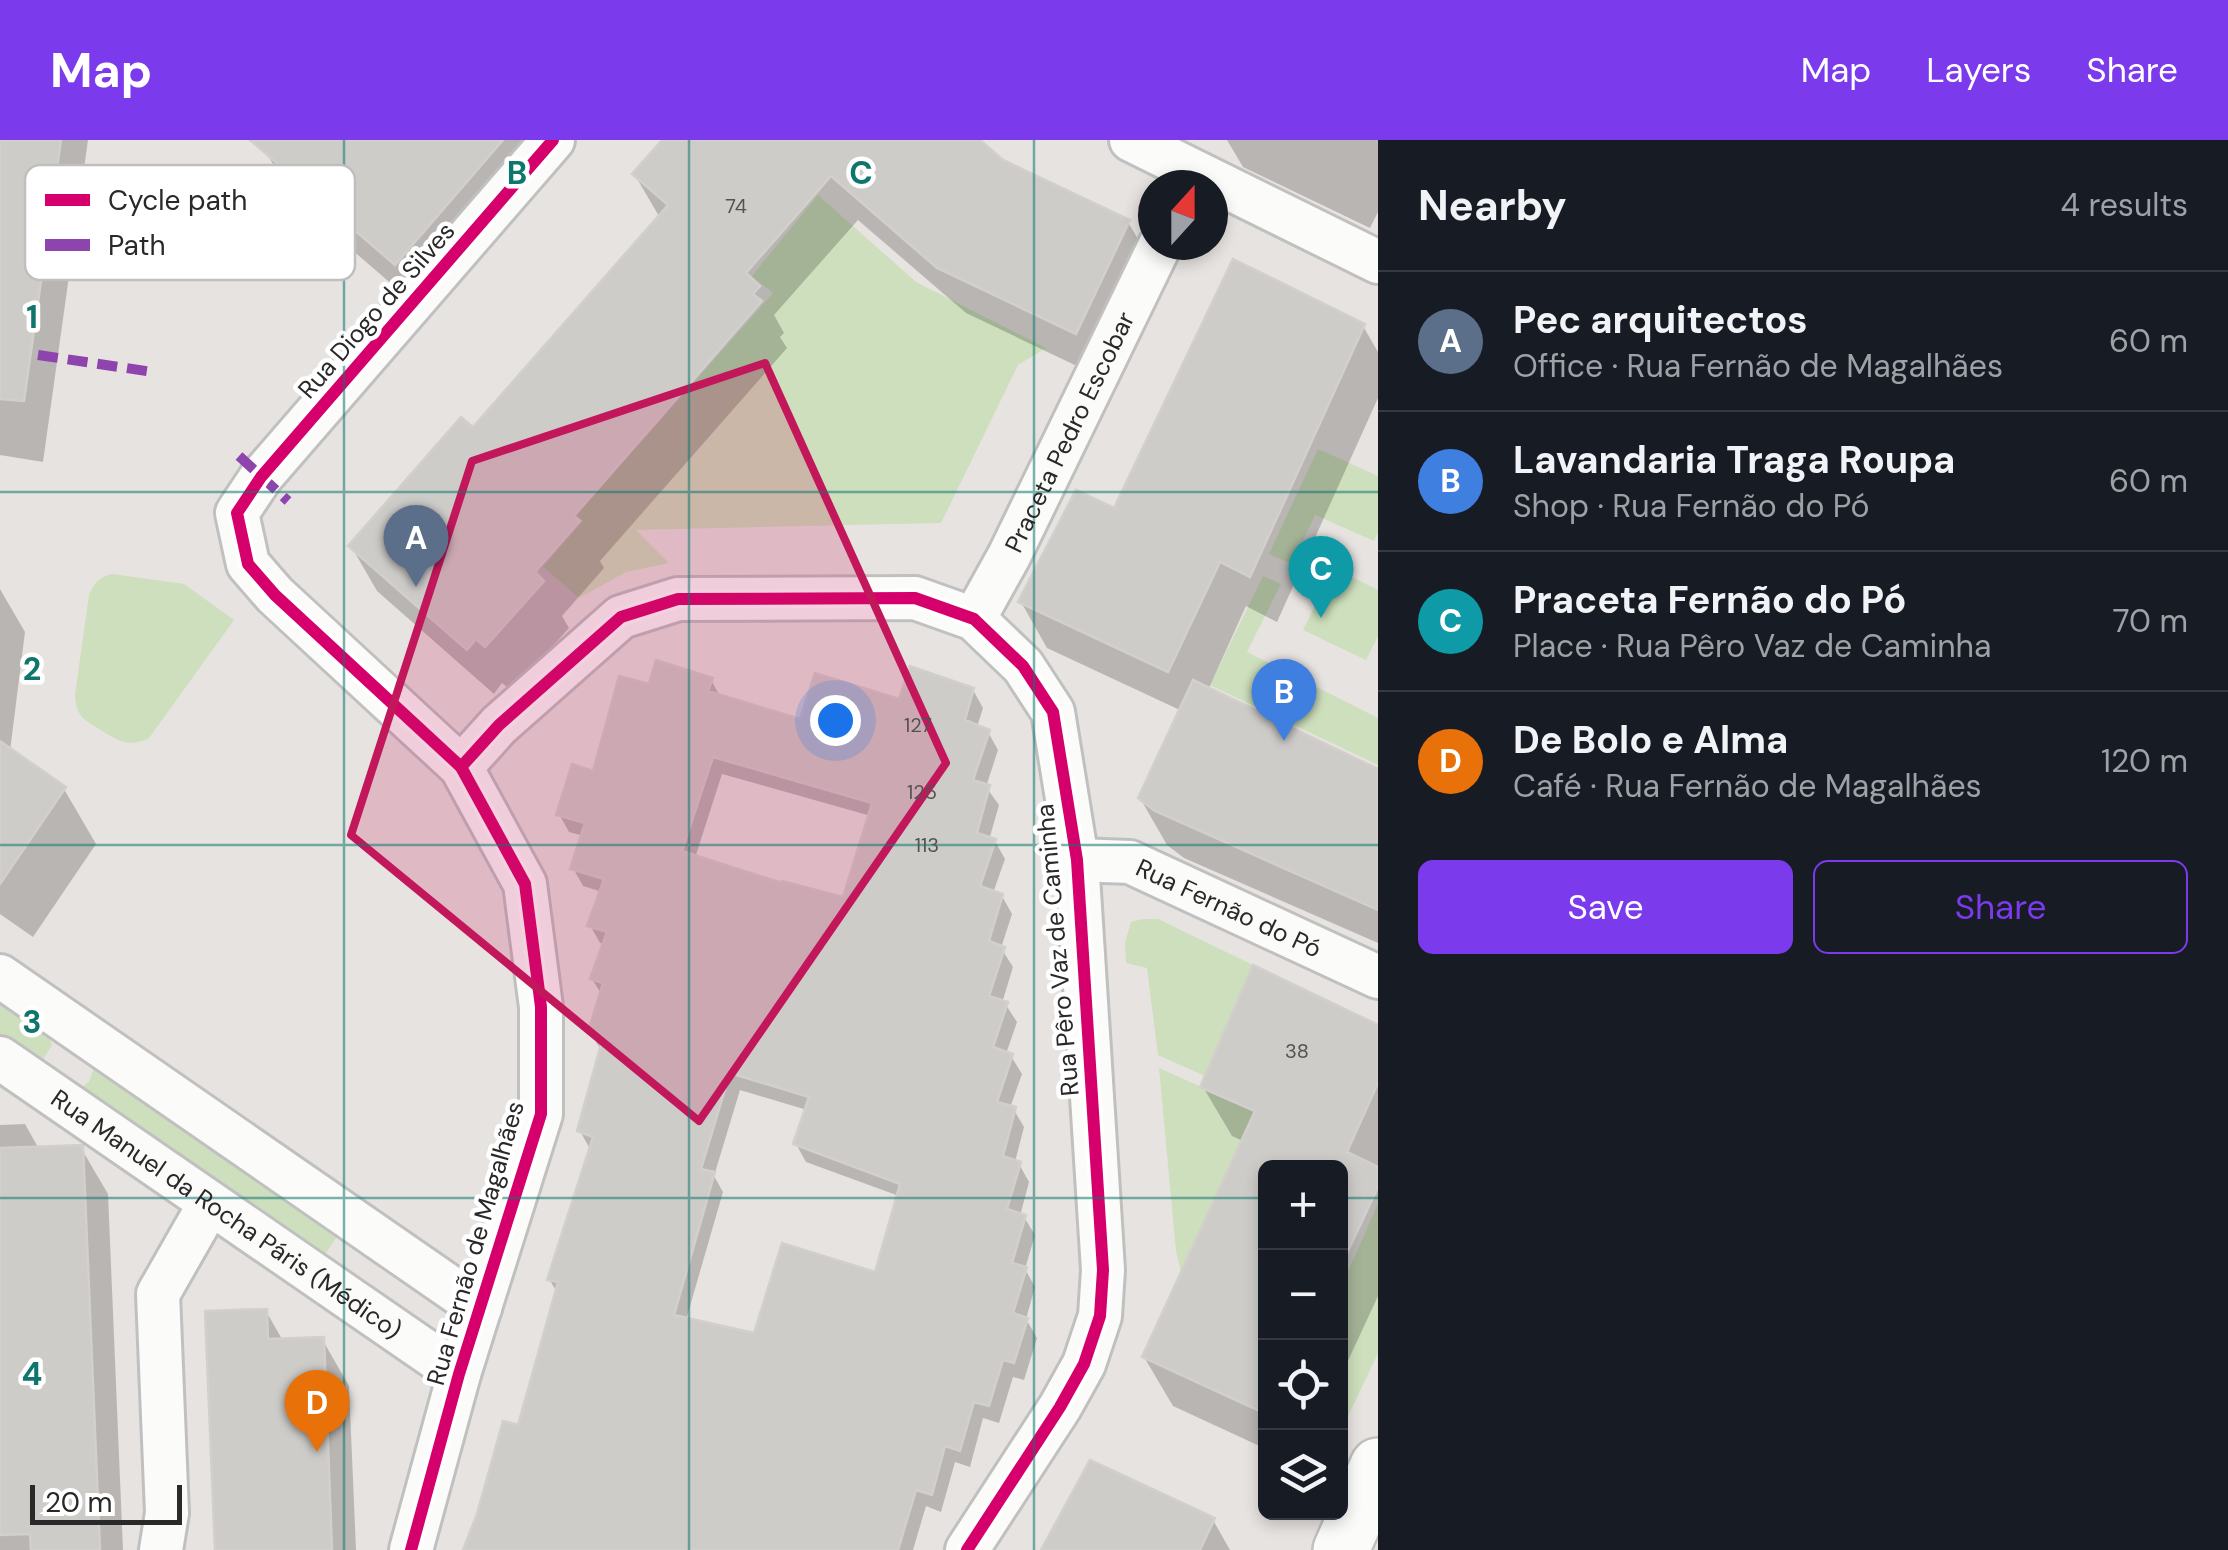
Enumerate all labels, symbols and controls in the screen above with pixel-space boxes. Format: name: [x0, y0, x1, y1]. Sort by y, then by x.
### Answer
text: Map: [50, 39, 152, 102]
text: Map: [1801, 47, 1871, 93]
text: Layers: [1926, 47, 2031, 93]
text: Share: [2086, 47, 2178, 93]
text: B: [507, 152, 527, 194]
text: C: [849, 152, 873, 194]
legend: [25, 165, 355, 280]
north arrow: [1138, 170, 1228, 260]
text: Nearby: [1418, 178, 1567, 233]
text: Cycle path: [108, 182, 247, 219]
text: 4 results: [2061, 184, 2188, 226]
house number: 74: [725, 193, 747, 219]
street label: Rua Diogo de Silves: [291, 215, 462, 406]
text: Path: [108, 227, 166, 264]
text: Pec arquitectos: [1513, 295, 1808, 345]
text: 1: [26, 296, 38, 338]
street label: Praceta Pedro Escobar: [997, 306, 1142, 558]
text: A: [1439, 320, 1462, 362]
text: 60 m: [2109, 320, 2188, 362]
text: Office · Rua Fernão de Magalhães: [1513, 345, 2003, 387]
text: Lavandaria Traga Roupa: [1513, 435, 1955, 485]
text: B: [1440, 460, 1461, 502]
text: 60 m: [2109, 460, 2188, 502]
text: Shop · Rua Fernão do Pó: [1513, 485, 1869, 527]
pin: A: [384, 504, 448, 587]
pin: C: [1288, 536, 1354, 618]
text: Praceta Fernão do Pó: [1513, 575, 1906, 625]
text: C: [1439, 600, 1462, 642]
text: 70 m: [2112, 600, 2188, 642]
text: Place · Rua Pêro Vaz de Caminha: [1513, 625, 1991, 667]
text: 2: [23, 648, 41, 690]
pin: B: [1252, 658, 1316, 741]
your location: [810, 695, 861, 746]
house number: 127: [904, 712, 932, 738]
text: De Bolo e Alma: [1513, 715, 1788, 765]
text: D: [1439, 740, 1462, 782]
text: 120 m: [2101, 740, 2188, 782]
text: Café · Rua Fernão de Magalhães: [1513, 765, 1982, 807]
house number: 125: [907, 779, 937, 805]
street label: Rua Pêro Vaz de Caminha: [1028, 802, 1087, 1098]
house number: 113: [915, 832, 939, 858]
street label: Rua Fernão do Pó: [1131, 851, 1327, 966]
button: Save: [1418, 860, 1793, 954]
button: Share: [1813, 860, 2188, 954]
text: 3: [22, 1001, 42, 1043]
house number: 38: [1285, 1038, 1309, 1064]
street label: Rua Manuel da Rocha Páris (Médico): [44, 1082, 408, 1347]
street label: Rua Fernão de Magalhães: [419, 1097, 532, 1389]
map controls: [1258, 1160, 1348, 1520]
button: +: [1258, 1160, 1348, 1250]
button: −: [1258, 1250, 1348, 1340]
button: locate: [1258, 1340, 1348, 1430]
text: 4: [22, 1353, 42, 1395]
pin: D: [284, 1370, 350, 1452]
button: layers: [1258, 1430, 1348, 1520]
scale bar: [30, 1480, 182, 1524]
text: 20 m: [45, 1484, 112, 1521]

